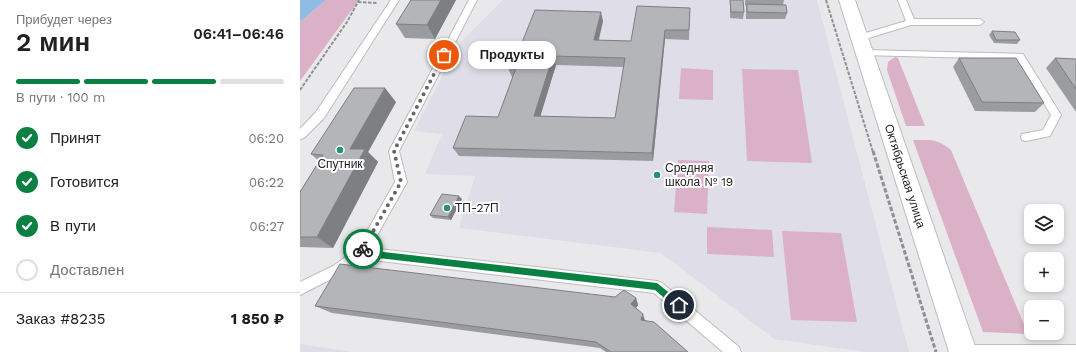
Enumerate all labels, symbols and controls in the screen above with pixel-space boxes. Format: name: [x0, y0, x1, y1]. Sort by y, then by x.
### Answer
text: Прибудет через: [16, 12, 112, 27]
text: 06:41–06:46: [193, 25, 284, 43]
text: 2 мин: [16, 27, 90, 57]
pin: [427, 38, 461, 72]
callout: Продукты: [468, 41, 556, 69]
icon: bag: [433, 44, 455, 66]
text: Продукты: [480, 47, 544, 62]
text: В пути · 100 m: [16, 90, 105, 105]
street label: Октябрьская улица: [882, 122, 928, 230]
icon: check: [16, 127, 38, 149]
text: Принят: [50, 129, 101, 147]
text: 06:20: [248, 131, 284, 146]
marker: Спутник: [335, 145, 345, 155]
place label: Спутник: [317, 157, 363, 171]
place label: Средняя школа № 19: [665, 161, 733, 189]
marker: Средняя школа № 19: [652, 170, 662, 180]
icon: check: [16, 171, 38, 193]
text: Готовится: [50, 173, 119, 191]
text: 06:22: [249, 175, 284, 190]
place label: ТП-27П: [455, 201, 499, 215]
marker: ТП-27П: [442, 203, 452, 213]
map controls: [1024, 204, 1064, 340]
button: layers: [1024, 204, 1064, 244]
icon: check: [16, 215, 38, 237]
text: В пути: [50, 217, 96, 235]
text: 06:27: [250, 219, 284, 234]
courier: [343, 229, 383, 269]
icon: bike: [352, 238, 374, 260]
button: +: [1024, 252, 1064, 292]
text: Доставлен: [50, 261, 124, 279]
pin: [662, 288, 696, 322]
icon: home: [668, 294, 690, 316]
button: −: [1024, 300, 1064, 340]
text: Заказ #8235: [16, 310, 106, 328]
text: 1 850 ₽: [231, 310, 284, 328]

